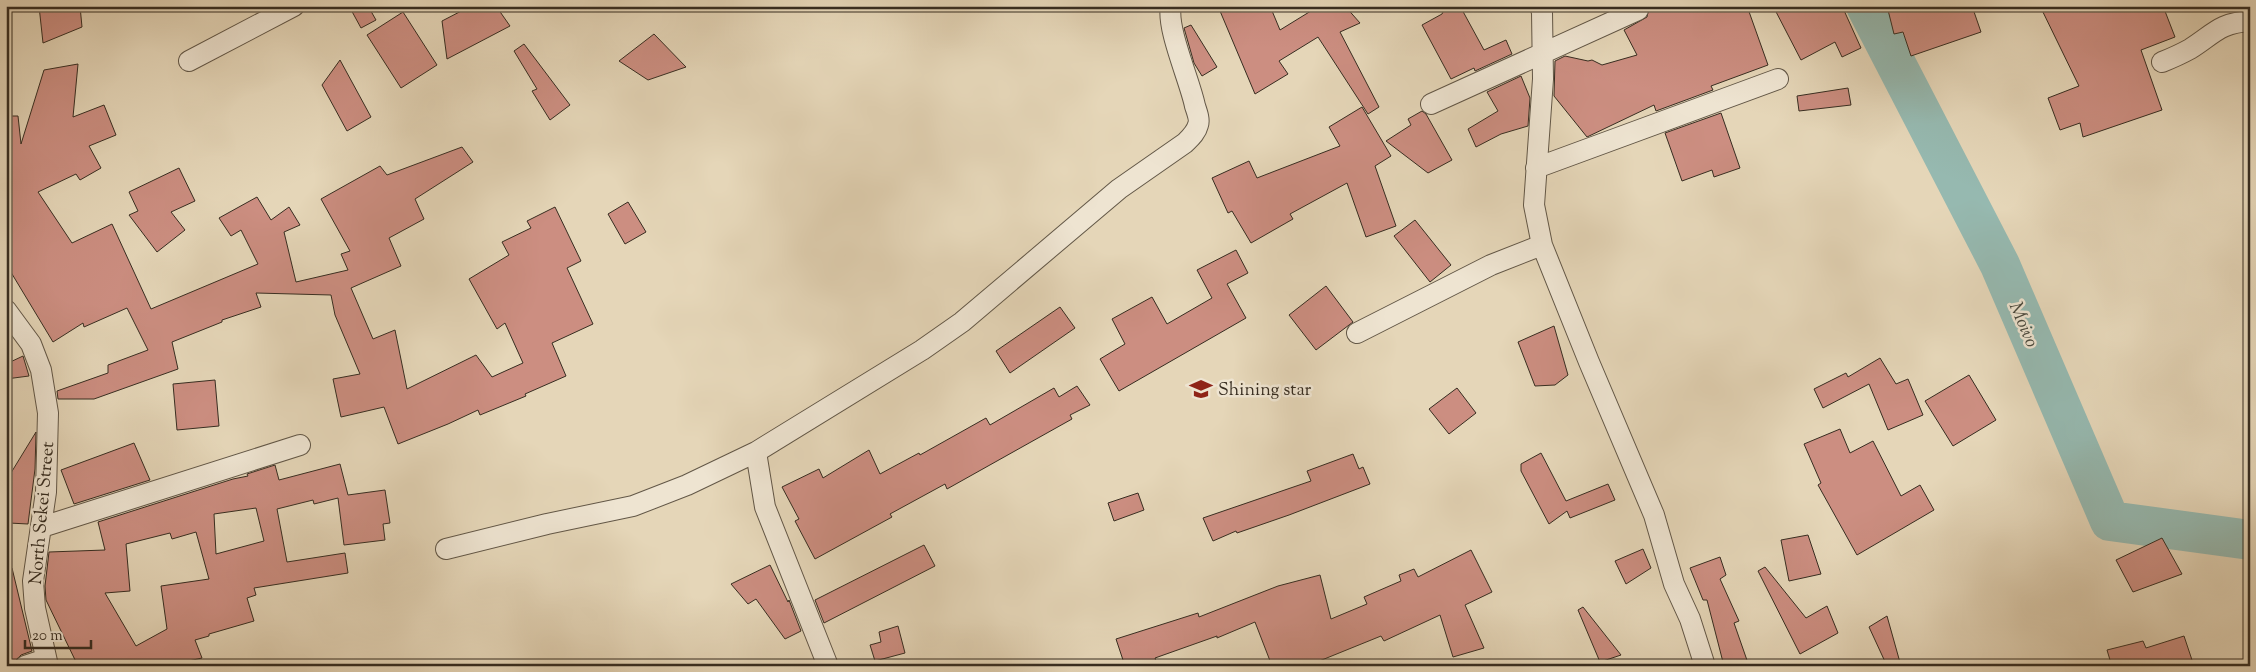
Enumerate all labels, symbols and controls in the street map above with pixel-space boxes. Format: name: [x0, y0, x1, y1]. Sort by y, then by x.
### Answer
water label: Moivo: [2001, 298, 2044, 352]
school or university icon: Shining star: [1188, 376, 1214, 402]
place label: Shining star: [1218, 378, 1312, 404]
street label: North Sekei Street: [24, 441, 62, 586]
scale bar: [25, 617, 91, 649]
text: 20 m: [32, 626, 63, 647]

